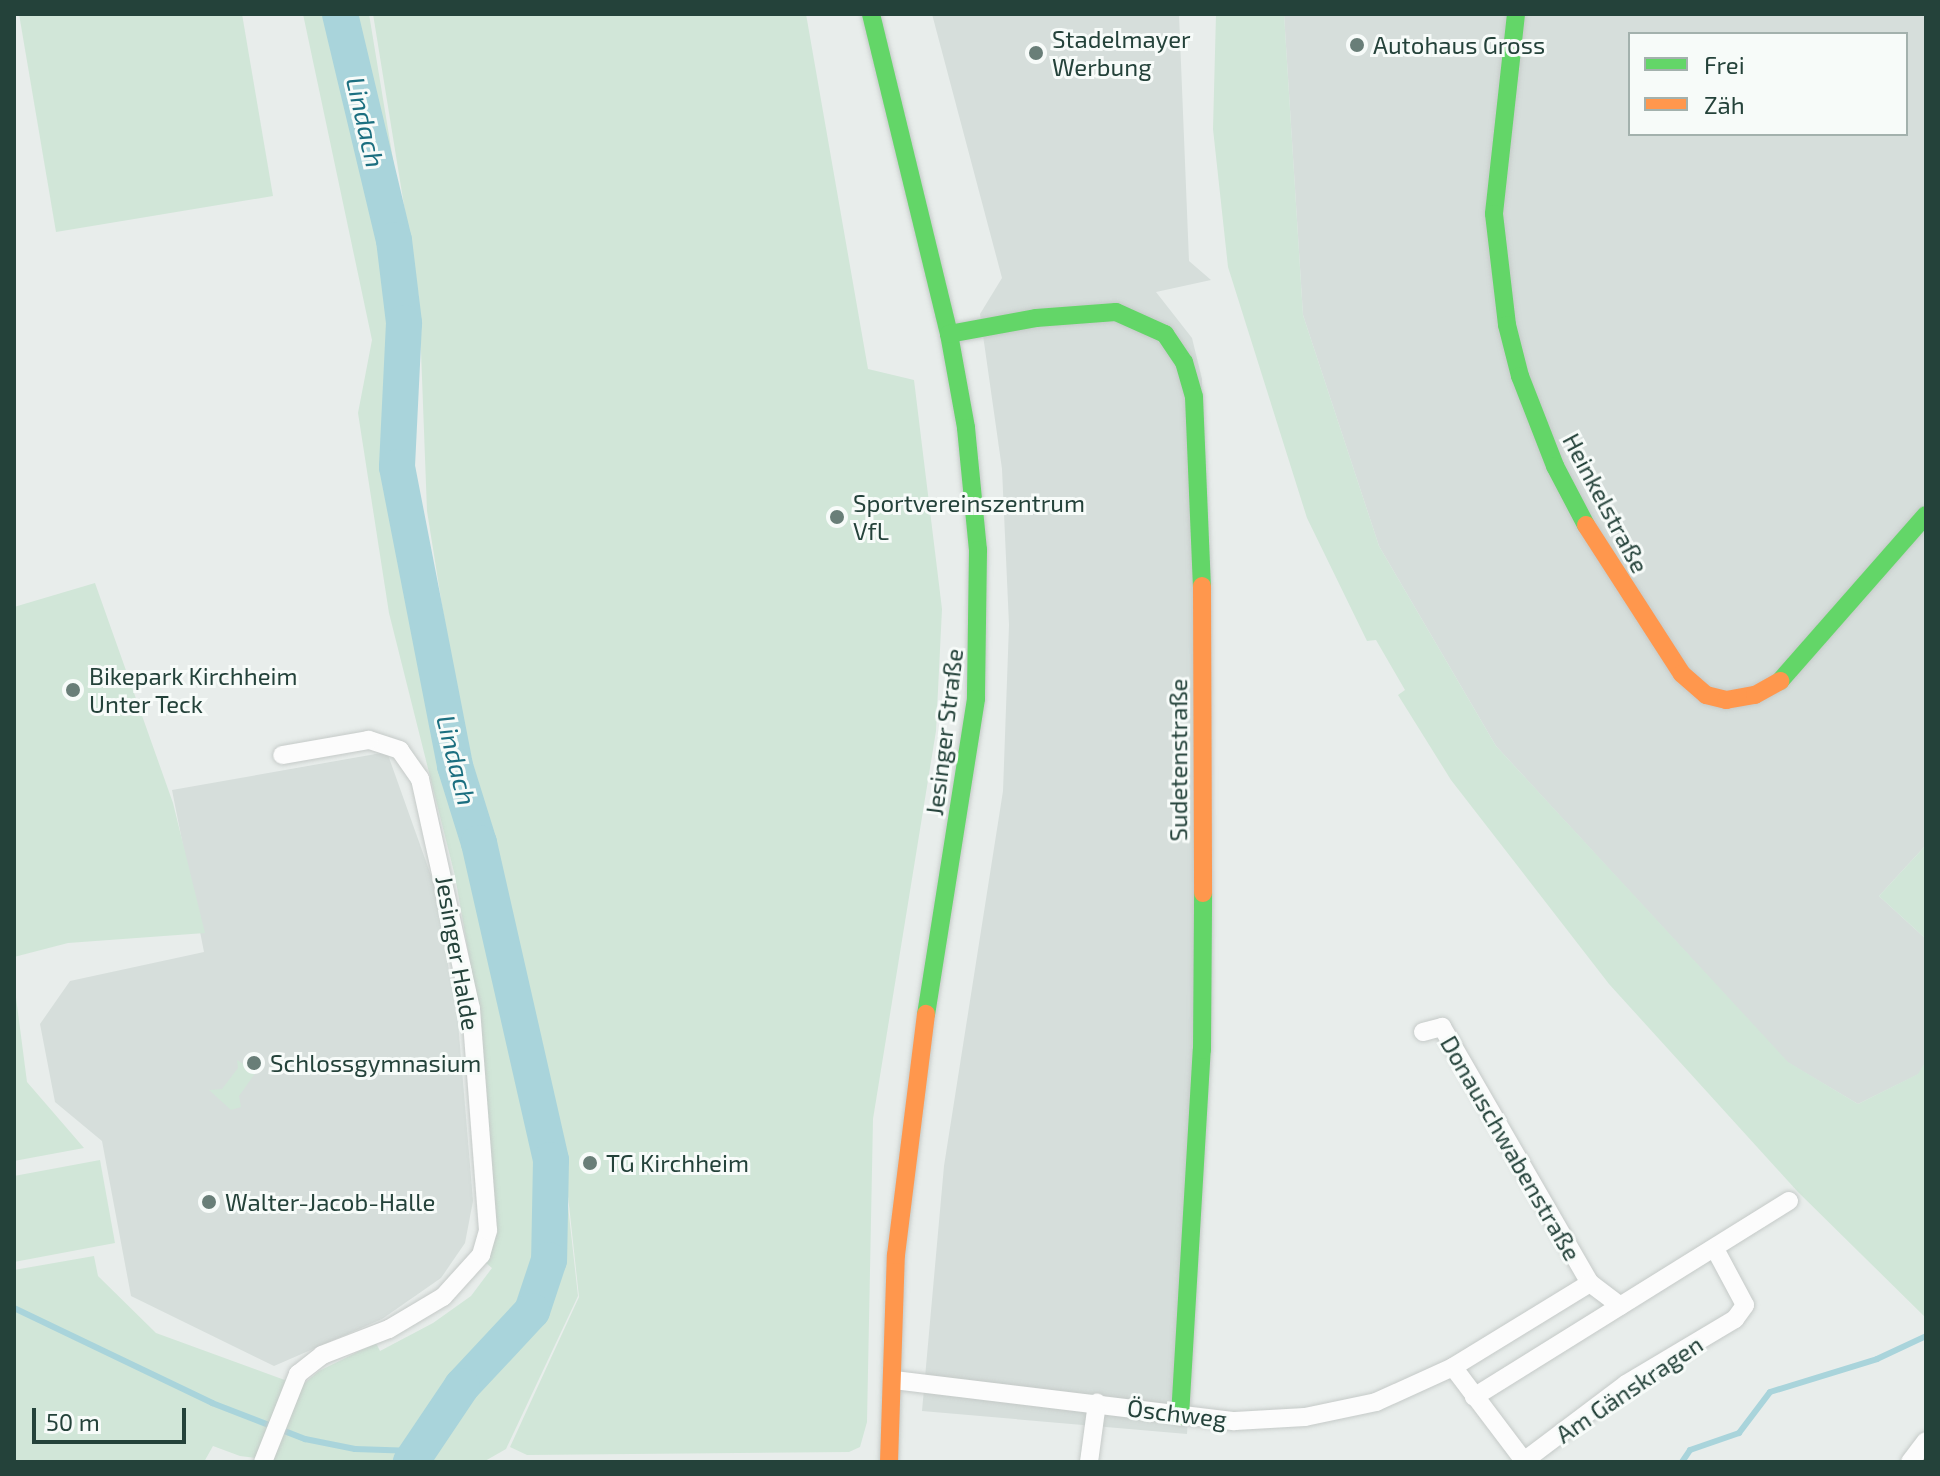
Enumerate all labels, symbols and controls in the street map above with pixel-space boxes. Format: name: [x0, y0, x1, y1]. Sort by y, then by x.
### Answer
place label: Stadelmayer Werbung: [1052, 25, 1191, 81]
place label: Autohaus Gross: [1373, 31, 1545, 59]
legend: [1628, 32, 1908, 136]
marker: Autohaus Gross: [1348, 36, 1366, 54]
marker: Stadelmayer Werbung: [1027, 44, 1045, 62]
text: Frei: [1704, 50, 1745, 79]
water label: Lindach: [340, 74, 392, 170]
text: Zäh: [1704, 90, 1745, 119]
street label: Heinkelstraße: [1557, 428, 1655, 578]
place label: Sportvereinszentrum VfL: [853, 489, 1085, 545]
marker: Sportvereinszentrum VfL: [828, 508, 846, 526]
street label: Jesinger Straße: [919, 647, 969, 817]
place label: Bikepark Kirchheim Unter Teck: [89, 662, 298, 718]
street label: Sudetenstraße: [1164, 679, 1192, 841]
marker: Bikepark Kirchheim Unter Teck: [64, 681, 82, 699]
water label: Lindach: [431, 712, 483, 808]
street label: Jesinger Halde: [430, 873, 486, 1033]
street label: Donauschwabenstraße: [1435, 1030, 1587, 1266]
place label: Schlossgymnasium: [270, 1049, 481, 1077]
marker: Schlossgymnasium: [245, 1054, 263, 1072]
place label: TG Kirchheim: [606, 1149, 749, 1177]
marker: TG Kirchheim: [581, 1154, 599, 1172]
place label: Walter-Jacob-Halle: [225, 1188, 435, 1216]
marker: Walter-Jacob-Halle: [200, 1193, 218, 1211]
street label: Am Gänskragen: [1550, 1329, 1708, 1449]
scale bar: [36, 1392, 190, 1442]
street label: Öschweg: [1126, 1393, 1228, 1433]
text: 50 m: [46, 1407, 100, 1436]

